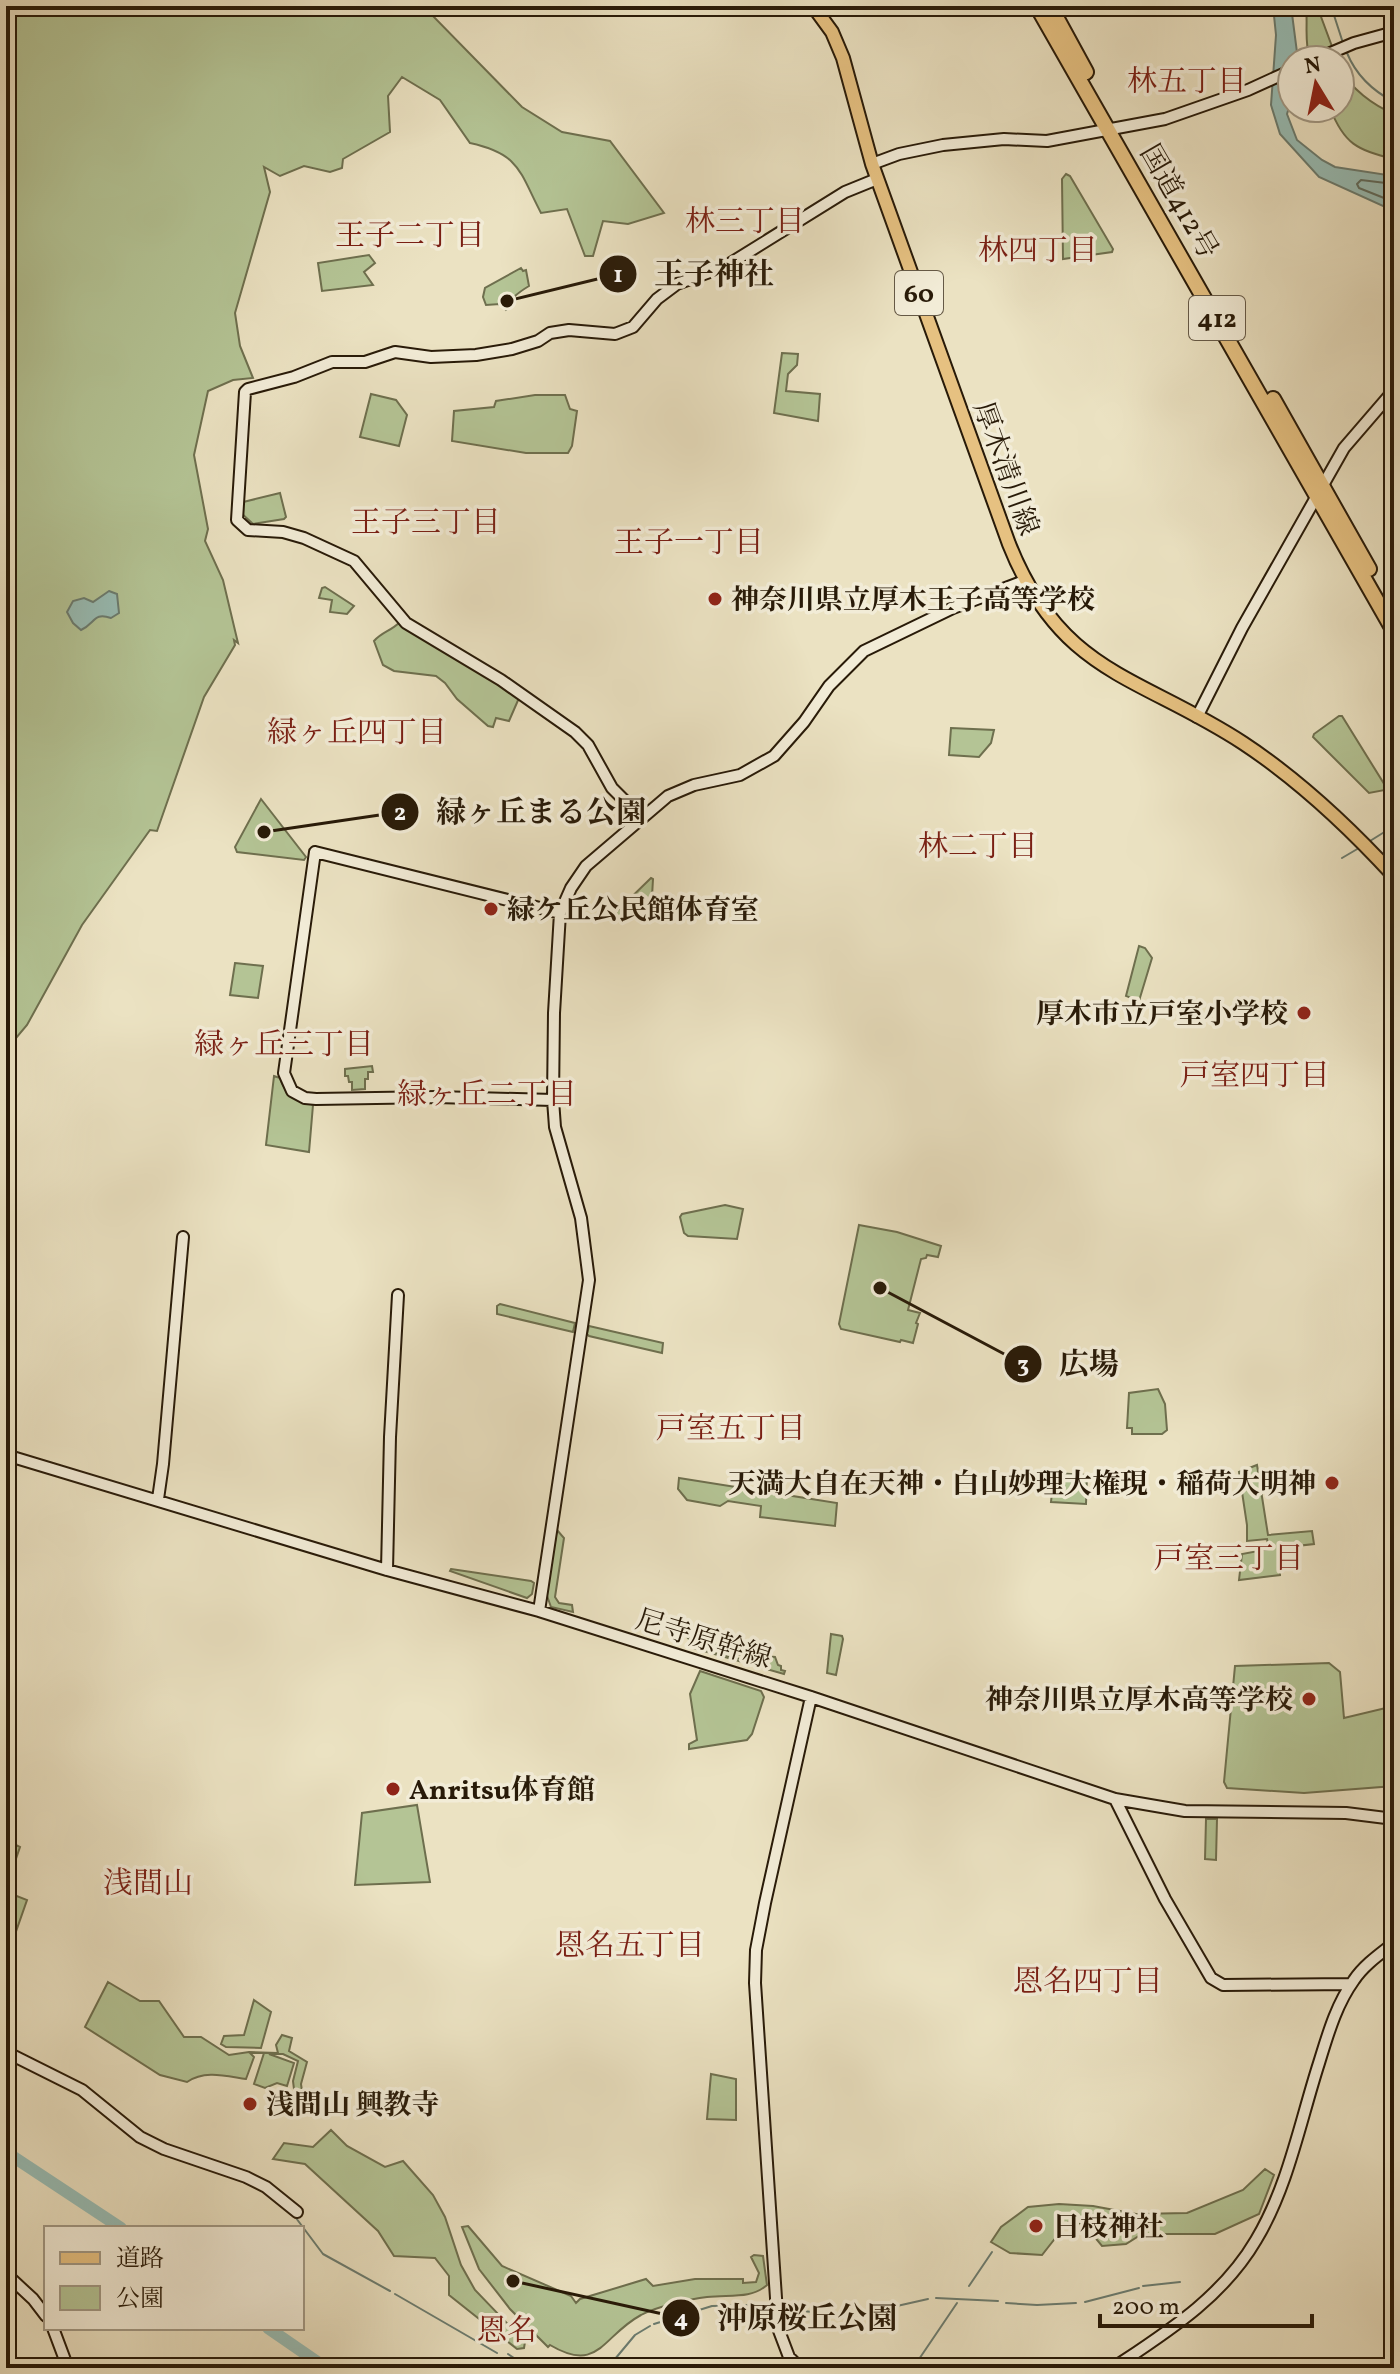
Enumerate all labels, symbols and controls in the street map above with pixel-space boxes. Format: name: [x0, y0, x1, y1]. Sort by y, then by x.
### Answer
north arrow: [1276, 44, 1356, 124]
text: N: [1302, 50, 1324, 83]
district label: 林五丁目: [1127, 62, 1247, 104]
street label: 国道412号: [1129, 138, 1226, 267]
district label: 林三丁目: [685, 202, 805, 244]
district label: 王子二丁目: [335, 216, 485, 258]
district label: 林四丁目: [978, 231, 1098, 273]
callout: 王子神社: [598, 247, 790, 301]
text: 王子神社: [654, 255, 774, 297]
text: 1: [613, 259, 623, 293]
road number: 60: [895, 271, 943, 315]
road number: 412: [1189, 296, 1245, 340]
street label: 厚木清川線: [962, 396, 1047, 541]
district label: 王子三丁目: [351, 503, 501, 545]
district label: 王子一丁目: [614, 523, 764, 565]
place label: 神奈川県立厚木王子高等学校: [731, 582, 1095, 621]
marker: 神奈川県立厚木王子高等学校: [706, 590, 724, 608]
district label: 緑ヶ丘四丁目: [267, 713, 447, 755]
callout: 緑ヶ丘まる公園: [380, 785, 662, 839]
text: 緑ヶ丘まる公園: [436, 793, 646, 835]
text: 2: [394, 797, 406, 831]
district label: 林二丁目: [918, 827, 1038, 869]
place label: 緑ケ丘公民館体育室: [507, 892, 759, 931]
marker: 緑ケ丘公民館体育室: [482, 900, 500, 918]
place label: 厚木市立戸室小学校: [1036, 996, 1288, 1035]
marker: 厚木市立戸室小学校: [1295, 1004, 1313, 1022]
district label: 緑ヶ丘三丁目: [194, 1025, 374, 1067]
district label: 戸室四丁目: [1180, 1056, 1330, 1098]
district label: 緑ヶ丘二丁目: [397, 1075, 577, 1117]
callout: 広場: [1003, 1337, 1135, 1391]
text: 広場: [1059, 1345, 1119, 1387]
text: 3: [1017, 1349, 1029, 1383]
district label: 戸室五丁目: [656, 1409, 806, 1451]
place label: 天満大自在天神・白山妙理大権現・稲荷大明神: [728, 1466, 1316, 1505]
marker: 天満大自在天神・白山妙理大権現・稲荷大明神: [1323, 1474, 1341, 1492]
district label: 戸室三丁目: [1154, 1539, 1304, 1581]
street label: 尼寺原幹線: [631, 1601, 776, 1680]
place label: 神奈川県立厚木高等学校: [985, 1682, 1293, 1721]
marker: 神奈川県立厚木高等学校: [1300, 1690, 1318, 1708]
place label: Anritsu体育館: [409, 1772, 595, 1811]
marker: Anritsu体育館: [384, 1780, 402, 1798]
district label: 浅間山: [103, 1864, 193, 1906]
district label: 恩名五丁目: [555, 1926, 705, 1968]
district label: 恩名四丁目: [1013, 1962, 1163, 2004]
place label: 浅間山 興教寺: [266, 2087, 440, 2126]
marker: 浅間山 興教寺: [241, 2095, 259, 2113]
place label: 日枝神社: [1052, 2209, 1164, 2248]
marker: 日枝神社: [1027, 2217, 1045, 2235]
legend: [44, 2226, 304, 2330]
text: 道路: [116, 2243, 164, 2277]
scale bar: [1100, 2278, 1312, 2328]
text: 公園: [116, 2283, 164, 2317]
callout: 沖原桜丘公園: [661, 2291, 913, 2345]
text: 200 m: [1112, 2291, 1180, 2325]
text: 沖原桜丘公園: [717, 2299, 897, 2341]
text: 4: [674, 2303, 688, 2337]
district label: 恩名: [477, 2311, 537, 2353]

